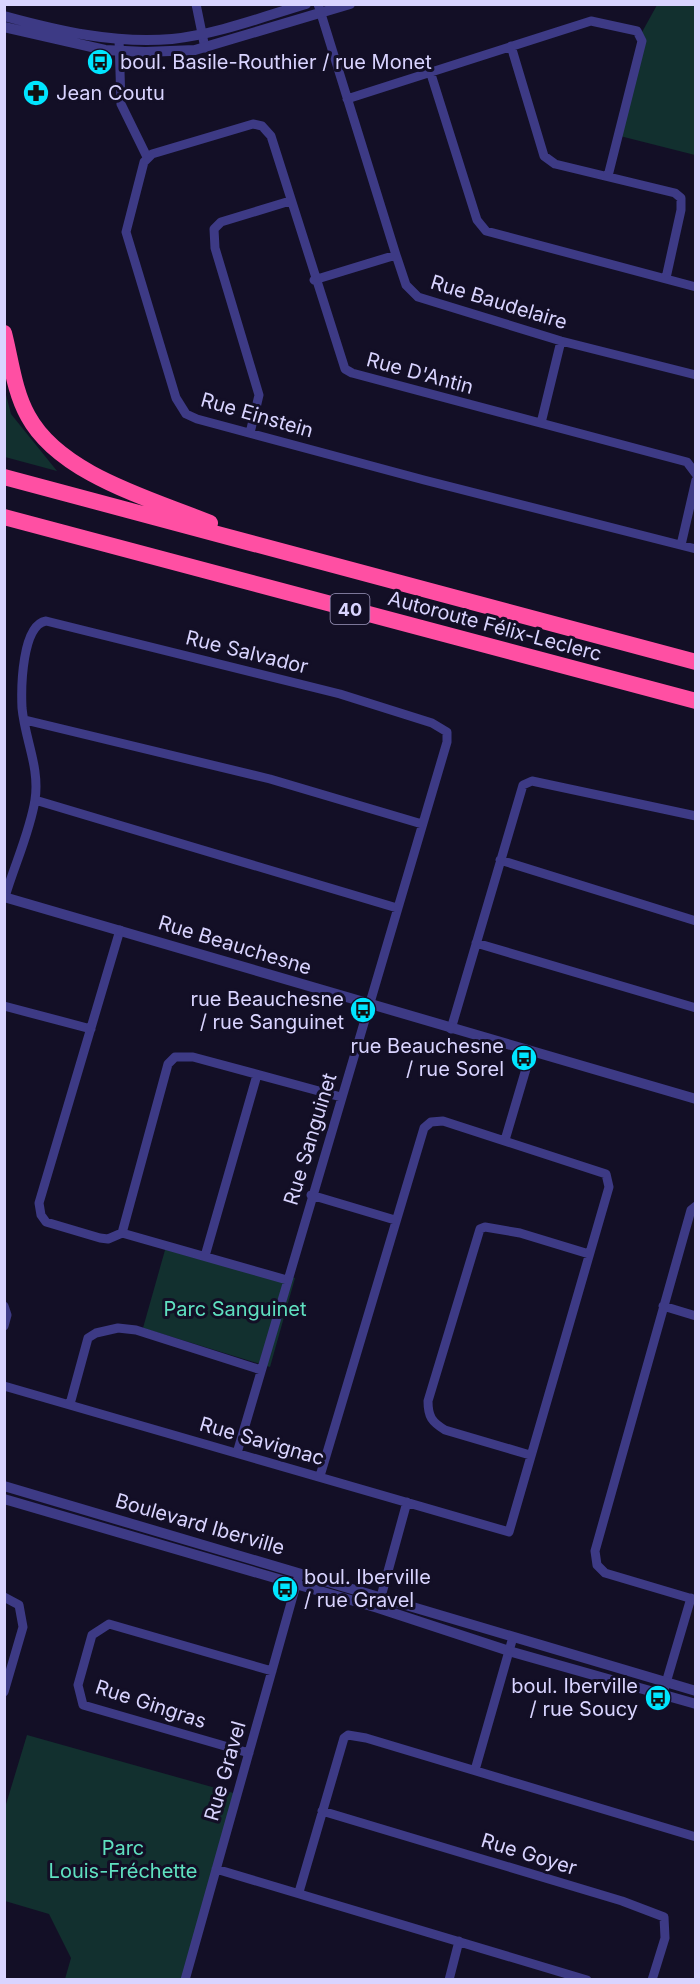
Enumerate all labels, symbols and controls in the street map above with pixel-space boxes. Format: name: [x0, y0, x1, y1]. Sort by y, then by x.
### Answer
bus stop icon: boul. Basile-Routhier / rue Monet: [85, 47, 115, 77]
place label: boul. Basile-Routhier / rue Monet: [120, 50, 432, 74]
pharmacy icon: Jean Coutu: [21, 78, 51, 108]
place label: Jean Coutu: [56, 81, 165, 105]
street label: Rue Baudelaire: [428, 270, 570, 334]
street label: Rue D'Antin: [364, 347, 476, 399]
street label: Rue Einstein: [198, 387, 316, 443]
street label: Autoroute Félix-Leclerc: [386, 586, 604, 666]
road number: 40: [330, 594, 370, 624]
street label: Rue Salvador: [183, 625, 311, 679]
street label: Rue Beauchesne: [155, 910, 315, 980]
place label: rue Beauchesne / rue Sanguinet: [190, 987, 344, 1034]
bus stop icon: rue Beauchesne / rue Sanguinet: [348, 995, 378, 1025]
place label: rue Beauchesne / rue Sorel: [350, 1034, 504, 1081]
bus stop icon: rue Beauchesne / rue Sorel: [509, 1043, 539, 1073]
street label: Rue Sanguinet: [279, 1070, 342, 1208]
park label: Parc Sanguinet: [163, 1297, 307, 1321]
street label: Rue Savignac: [197, 1412, 327, 1470]
street label: Boulevard Iberville: [113, 1488, 287, 1560]
place label: boul. Iberville / rue Gravel: [304, 1565, 431, 1612]
bus stop icon: boul. Iberville / rue Gravel: [270, 1574, 300, 1604]
place label: boul. Iberville / rue Soucy: [511, 1674, 638, 1721]
street label: Rue Gingras: [93, 1675, 209, 1733]
bus stop icon: boul. Iberville / rue Soucy: [643, 1683, 673, 1713]
street label: Rue Gravel: [199, 1718, 251, 1824]
street label: Rue Goyer: [478, 1828, 580, 1880]
park label: Parc Louis-Fréchette: [49, 1836, 197, 1883]

